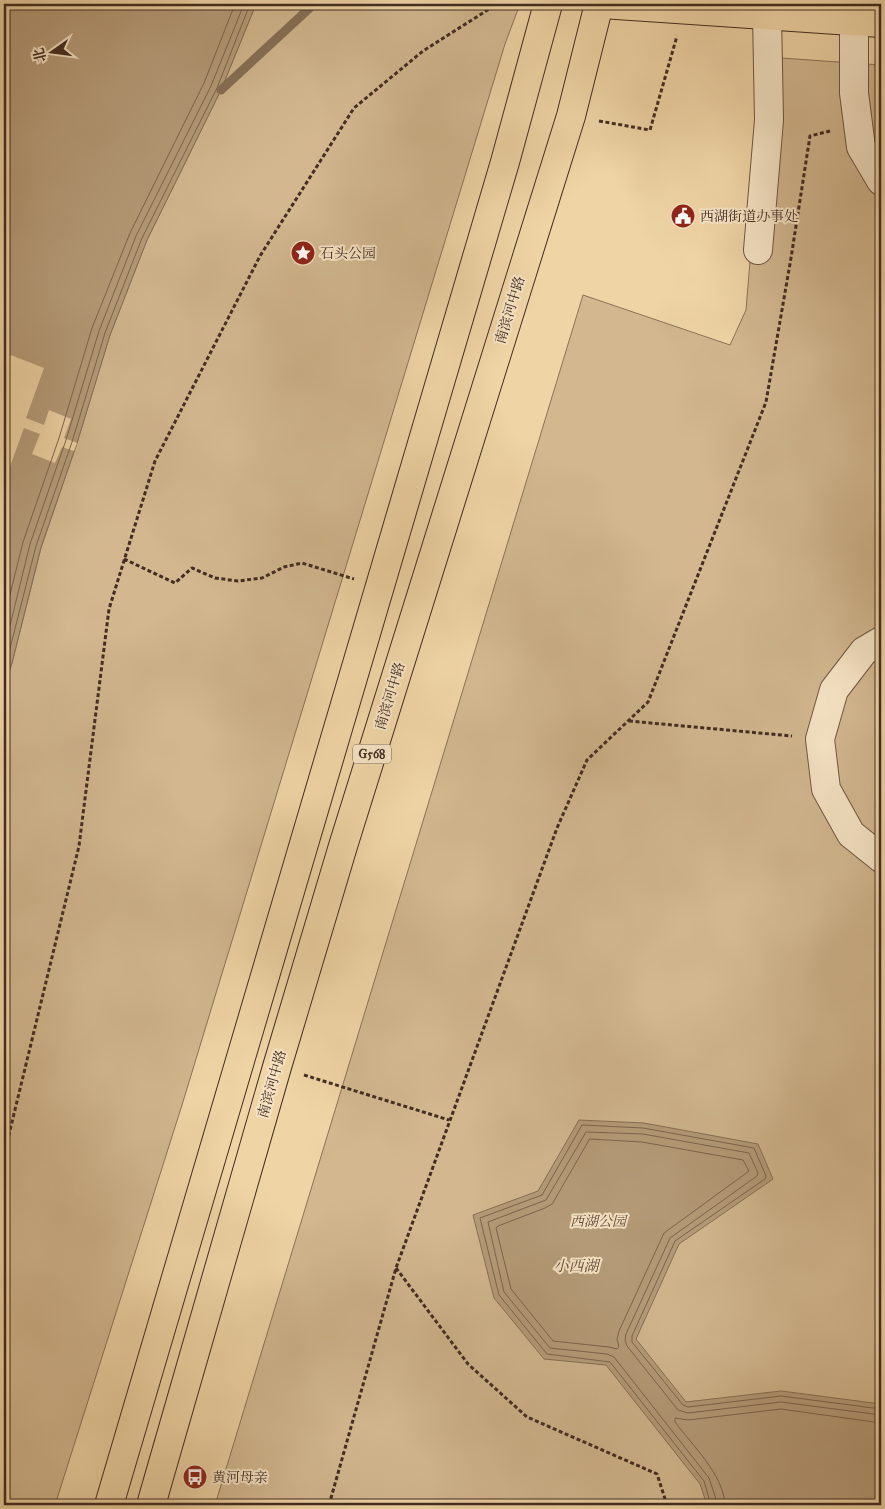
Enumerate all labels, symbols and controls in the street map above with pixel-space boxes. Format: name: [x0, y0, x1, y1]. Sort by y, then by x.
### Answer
north arrow: [28, 28, 78, 78]
text: 北: [30, 46, 50, 64]
public building icon: 西湖街道办事处: [670, 203, 696, 229]
place label: 西湖街道办事处: [700, 208, 798, 225]
place icon: 石头公园: [290, 240, 316, 266]
place label: 石头公园: [320, 245, 376, 262]
street label: 南滨河中路: [492, 274, 528, 346]
street label: 南滨河中路: [372, 660, 408, 732]
road number: G568: [353, 744, 391, 764]
street label: 南滨河中路: [254, 1048, 290, 1120]
park label: 西湖公园: [570, 1213, 628, 1230]
water label: 小西湖: [553, 1257, 601, 1275]
bus stop icon: 黄河母亲: [182, 1464, 208, 1490]
place label: 黄河母亲: [212, 1469, 268, 1486]

